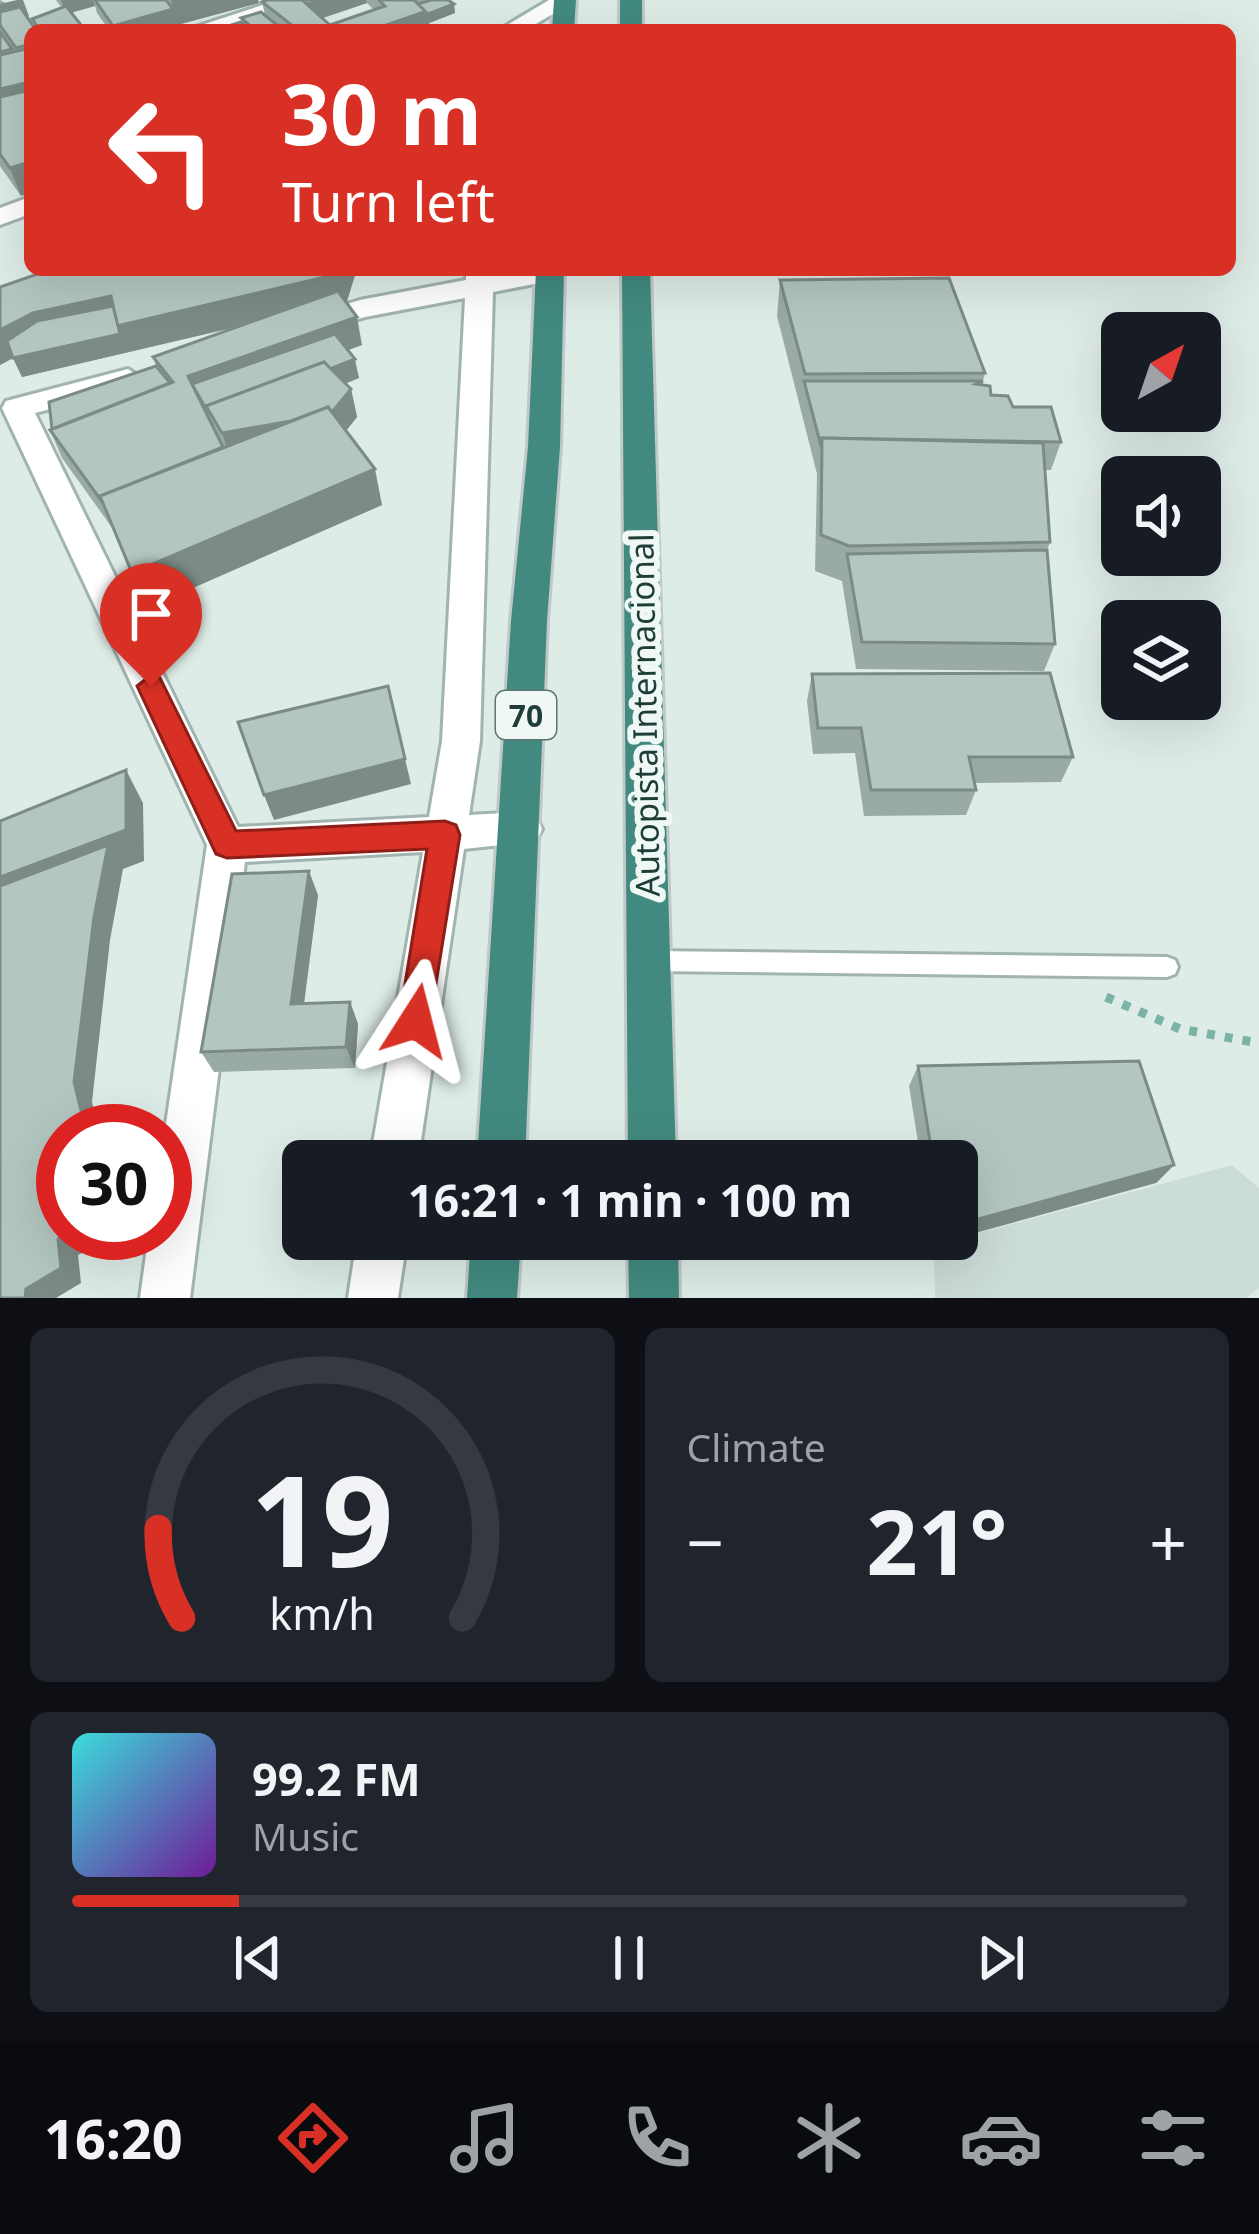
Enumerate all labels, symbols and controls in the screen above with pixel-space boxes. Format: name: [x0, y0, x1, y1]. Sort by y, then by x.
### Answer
text: 30 m: [282, 55, 482, 170]
icon: left: [84, 72, 240, 228]
text: Turn left: [282, 164, 495, 238]
north arrow: [1101, 312, 1221, 432]
map controls: [1101, 312, 1221, 720]
button: sound: [1101, 456, 1221, 576]
street label: Autopista Internacional: [618, 533, 670, 897]
pin: [100, 563, 202, 686]
icon: arrive: [118, 581, 184, 647]
button: layers: [1101, 600, 1221, 720]
road number: 70: [496, 691, 556, 739]
position arrow: [353, 958, 479, 1084]
speed limit sign: 30: [36, 1104, 192, 1260]
text: 16:21 · 1 min · 100 m: [408, 1169, 852, 1230]
text: Climate: [687, 1420, 826, 1473]
text: 19: [251, 1434, 394, 1604]
text: 21°: [866, 1479, 1007, 1601]
text: −: [687, 1496, 724, 1586]
text: +: [1149, 1496, 1187, 1586]
text: km/h: [270, 1584, 375, 1643]
text: 99.2 FM: [252, 1748, 421, 1809]
text: Music: [252, 1809, 359, 1862]
icon: previous: [225, 1925, 291, 1991]
icon: pause: [596, 1925, 662, 1991]
icon: next: [968, 1925, 1034, 1991]
icon: directions: [271, 2096, 355, 2180]
icon: music: [443, 2096, 527, 2180]
icon: phone: [615, 2096, 699, 2180]
icon: climate: [787, 2096, 871, 2180]
icon: car: [959, 2096, 1043, 2180]
icon: filters: [1131, 2096, 1215, 2180]
text: 16:20: [44, 2101, 183, 2175]

